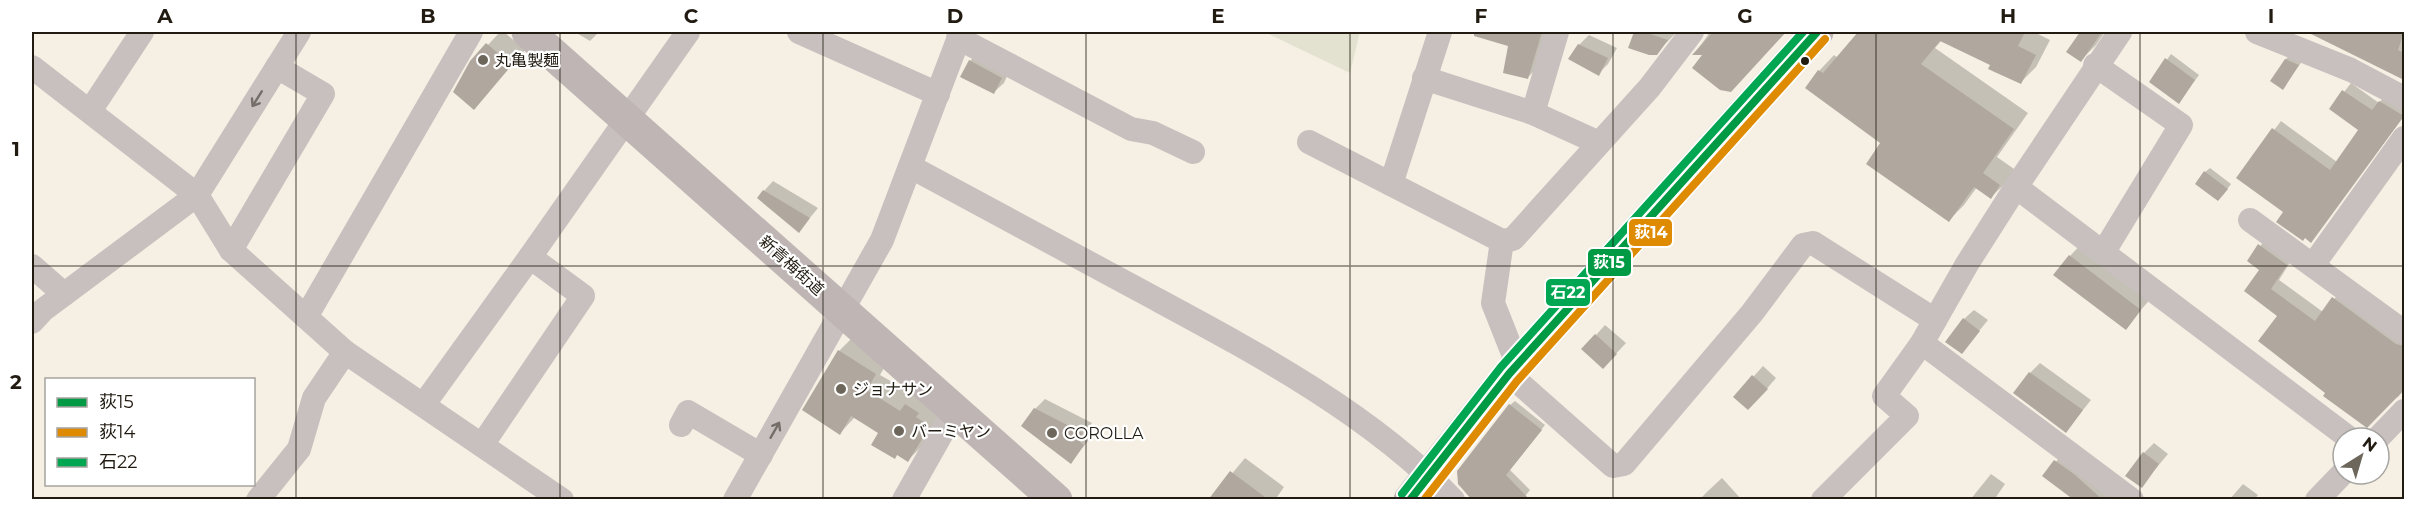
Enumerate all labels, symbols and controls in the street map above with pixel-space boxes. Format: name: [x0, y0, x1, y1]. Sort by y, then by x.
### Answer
text: A: [156, 4, 173, 28]
text: B: [420, 4, 436, 28]
text: C: [684, 4, 699, 28]
text: D: [947, 4, 963, 28]
text: E: [1211, 4, 1225, 28]
text: F: [1475, 4, 1488, 28]
text: G: [1737, 4, 1753, 28]
text: H: [2000, 4, 2016, 28]
text: I: [2268, 4, 2274, 28]
place label: 丸亀製麺: [495, 51, 559, 70]
marker: 丸亀製麺: [476, 53, 490, 67]
unlabelled marker: [1799, 55, 1811, 67]
one-way arrow: [250, 90, 262, 107]
text: 1: [12, 137, 20, 161]
line badge: 荻14: [1628, 218, 1673, 247]
text: 荻14: [1634, 223, 1668, 242]
street label: 新青梅街道: [756, 232, 828, 299]
line badge: 荻15: [1587, 248, 1632, 277]
text: 荻15: [1593, 253, 1625, 272]
line badge: 石22: [1545, 278, 1591, 307]
text: 石22: [1551, 283, 1585, 302]
text: 2: [10, 370, 22, 394]
legend: [45, 378, 255, 486]
place label: ジョナサン: [853, 380, 933, 399]
marker: ジョナサン: [834, 382, 848, 396]
text: 荻15: [99, 391, 134, 413]
text: 荻14: [99, 421, 135, 443]
one-way arrow: [769, 422, 781, 439]
place label: バーミヤン: [911, 422, 991, 441]
marker: バーミヤン: [892, 424, 906, 438]
place label: COROLLA: [1064, 424, 1144, 443]
marker: COROLLA: [1045, 426, 1059, 440]
north arrow: [2331, 426, 2391, 486]
text: N: [2359, 433, 2381, 456]
text: 石22: [99, 451, 137, 473]

